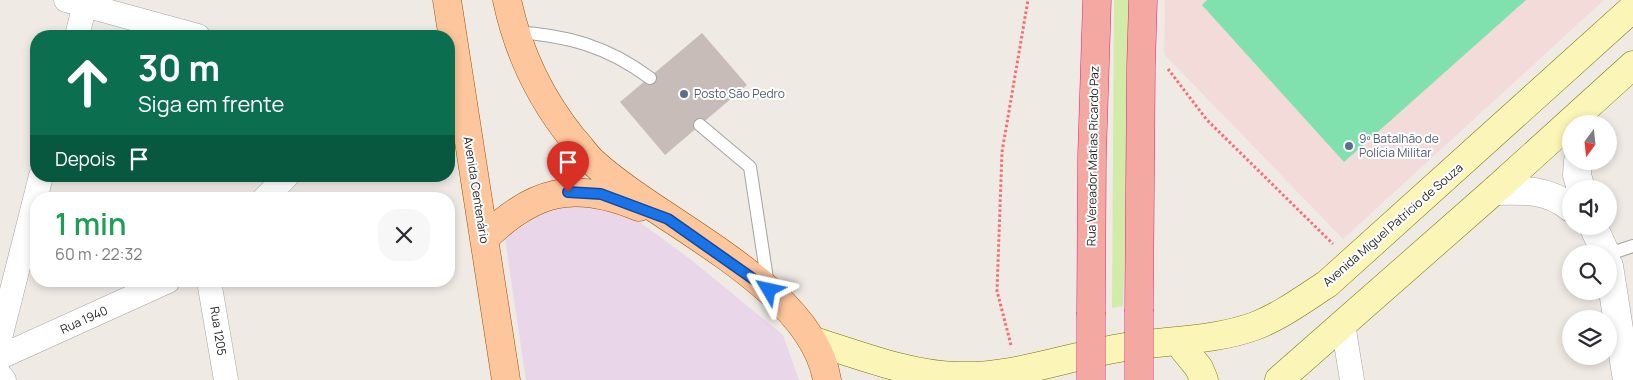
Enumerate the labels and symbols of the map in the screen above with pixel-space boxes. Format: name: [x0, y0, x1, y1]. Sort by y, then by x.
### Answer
street label: Rua Vereador Matias Ricardo Paz: [1082, 66, 1103, 246]
place label: Posto São Pedro: [694, 85, 785, 102]
marker: Posto São Pedro: [678, 88, 690, 100]
north arrow: [1562, 115, 1618, 170]
place label: 9º Batalhão de Polícia Militar: [1359, 130, 1439, 161]
street label: Avenida Centenário: [460, 135, 493, 245]
marker: 9º Batalhão de Polícia Militar: [1343, 140, 1355, 152]
pin: [547, 141, 589, 192]
street label: Avenida Miguel Patrício de Souza: [1319, 159, 1466, 290]
position arrow: [742, 263, 794, 315]
street label: Rua 1940: [57, 302, 110, 338]
street label: Rua 1205: [206, 305, 231, 357]

